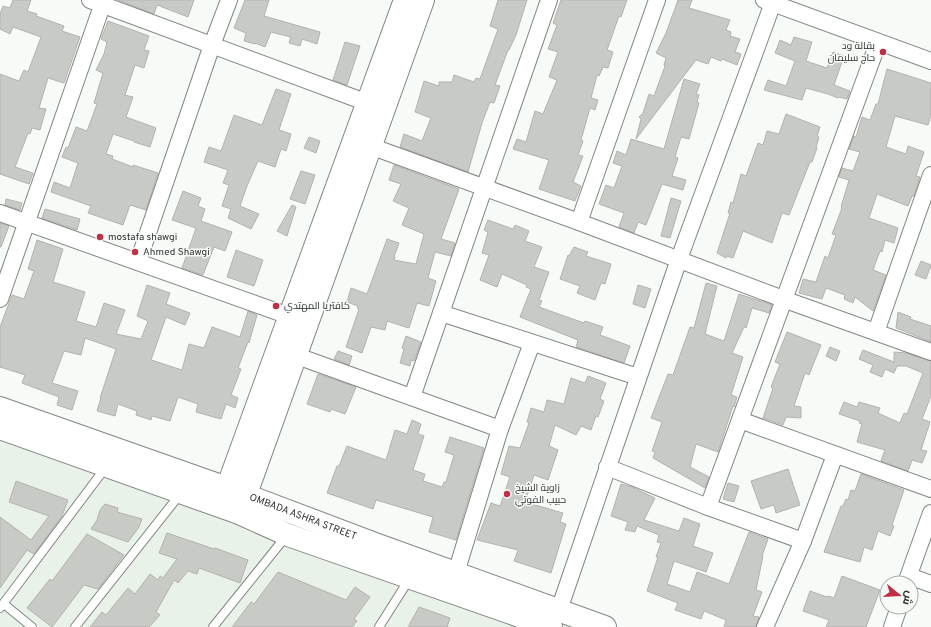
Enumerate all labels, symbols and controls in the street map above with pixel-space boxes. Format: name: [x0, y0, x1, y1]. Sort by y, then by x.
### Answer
place label: بقالة ود حاج سليمان: [828, 40, 875, 65]
marker: بقالة ود حاج سليمان: [878, 47, 888, 57]
place label: mostafa shawgi: [108, 231, 177, 244]
marker: mostafa shawgi: [95, 232, 105, 242]
place label: Ahmed Shawgi: [143, 246, 210, 259]
marker: Ahmed Shawgi: [130, 247, 140, 257]
place label: كافتريا المهتدي: [284, 300, 350, 313]
marker: كافتريا المهتدي: [271, 301, 281, 311]
place label: زاوية الشيخ حبيب الفوتي: [515, 482, 566, 507]
marker: زاوية الشيخ حبيب الفوتي: [502, 489, 512, 499]
street label: OMBADA ASHRA STREET: [248, 491, 359, 543]
north arrow: [879, 575, 919, 615]
text: ش: [899, 589, 916, 607]

